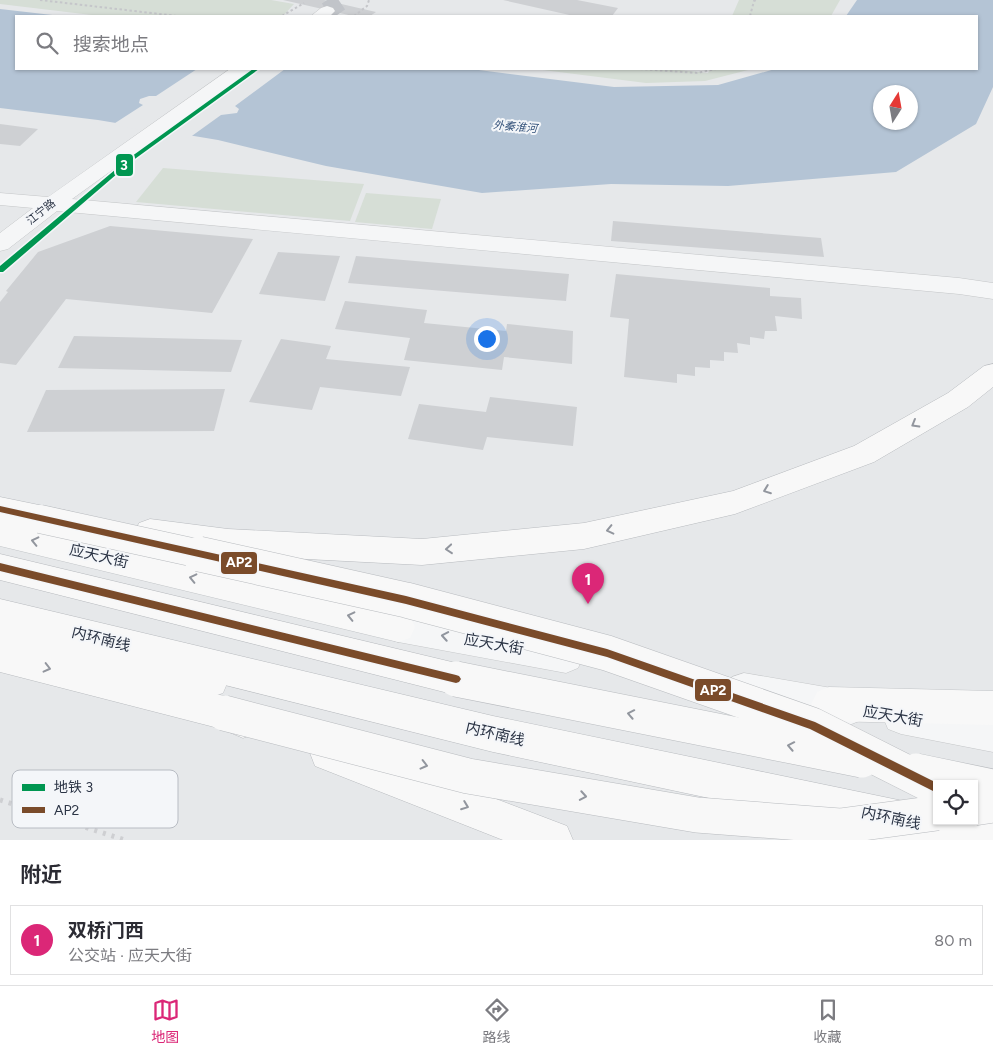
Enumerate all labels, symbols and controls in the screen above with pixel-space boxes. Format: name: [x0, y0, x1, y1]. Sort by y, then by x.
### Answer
search box: [15, 15, 978, 70]
icon: search: [33, 29, 61, 57]
text: 搜索地点: [73, 33, 149, 56]
north arrow: [873, 85, 918, 130]
water label: 外秦淮河: [493, 119, 539, 136]
line badge: 3: [115, 153, 134, 177]
text: 3: [120, 157, 128, 174]
street label: 江宁路: [24, 197, 58, 227]
your location: [474, 326, 500, 352]
one-way arrow: [912, 418, 921, 428]
one-way arrow: [764, 484, 772, 494]
one-way arrow: [606, 525, 615, 535]
one-way arrow: [30, 536, 39, 547]
street label: 应天大街: [68, 540, 130, 572]
one-way arrow: [445, 543, 453, 554]
line badge: AP2: [220, 551, 258, 575]
text: AP2: [226, 554, 252, 571]
pin: 1: [572, 563, 604, 604]
one-way arrow: [188, 573, 197, 584]
one-way arrow: [346, 611, 355, 622]
street label: 内环南线: [70, 623, 132, 655]
street label: 应天大街: [463, 630, 525, 658]
one-way arrow: [441, 631, 450, 641]
one-way arrow: [43, 662, 52, 673]
line badge: AP2: [694, 678, 732, 702]
text: AP2: [700, 682, 726, 699]
street label: 应天大街: [862, 702, 924, 730]
one-way arrow: [627, 709, 636, 720]
street label: 内环南线: [464, 718, 526, 750]
one-way arrow: [786, 741, 795, 752]
one-way arrow: [419, 759, 428, 770]
legend: [12, 770, 178, 828]
text: 地铁 3: [54, 779, 93, 796]
map controls: [933, 780, 978, 825]
button: locate: [933, 780, 978, 825]
one-way arrow: [579, 790, 587, 800]
one-way arrow: [460, 800, 469, 811]
text: AP2: [54, 802, 79, 819]
street label: 内环南线: [860, 803, 922, 833]
text: 附近: [20, 862, 62, 887]
text: 双桥门西: [68, 919, 144, 942]
text: 1: [34, 931, 40, 950]
text: 80 m: [934, 931, 972, 950]
text: 公交站 · 应天大街: [68, 946, 192, 965]
tab: 地图: [152, 996, 180, 1046]
tab: 路线: [483, 996, 511, 1046]
tab: 收藏: [814, 996, 842, 1046]

